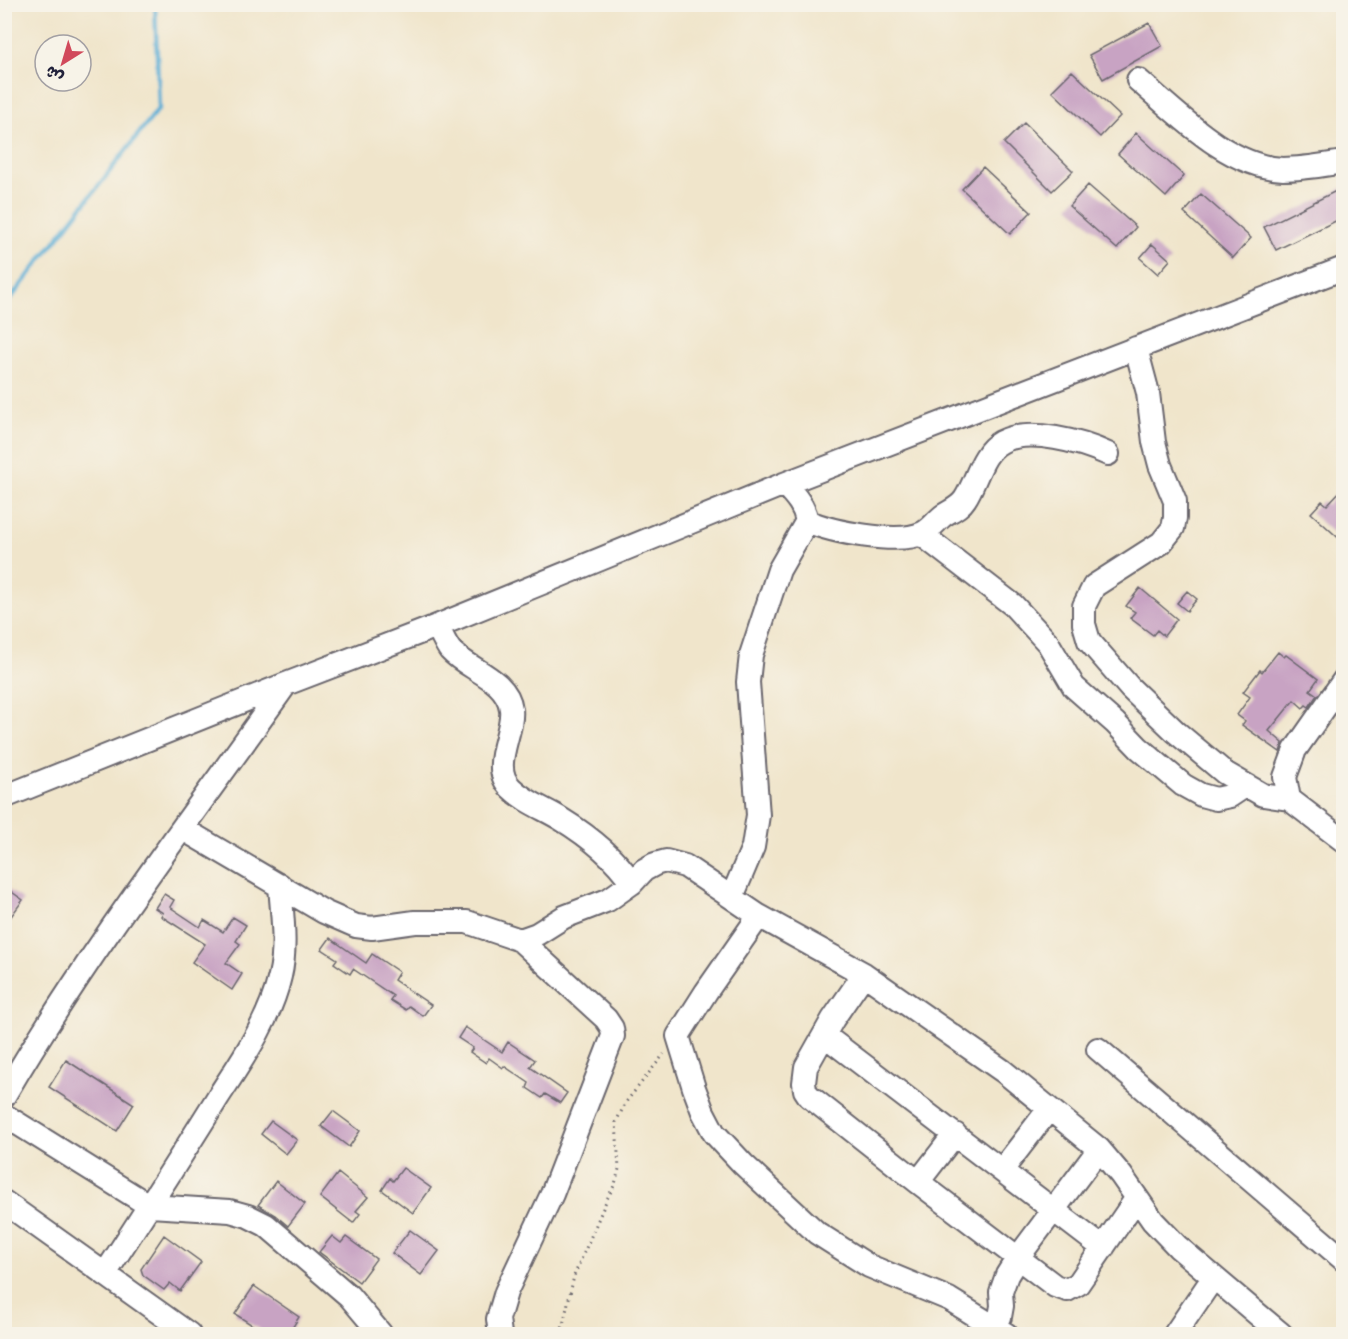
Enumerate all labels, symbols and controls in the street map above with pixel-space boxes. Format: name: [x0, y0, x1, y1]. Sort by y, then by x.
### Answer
north arrow: [33, 33, 93, 93]
text: ش: [42, 60, 68, 87]

